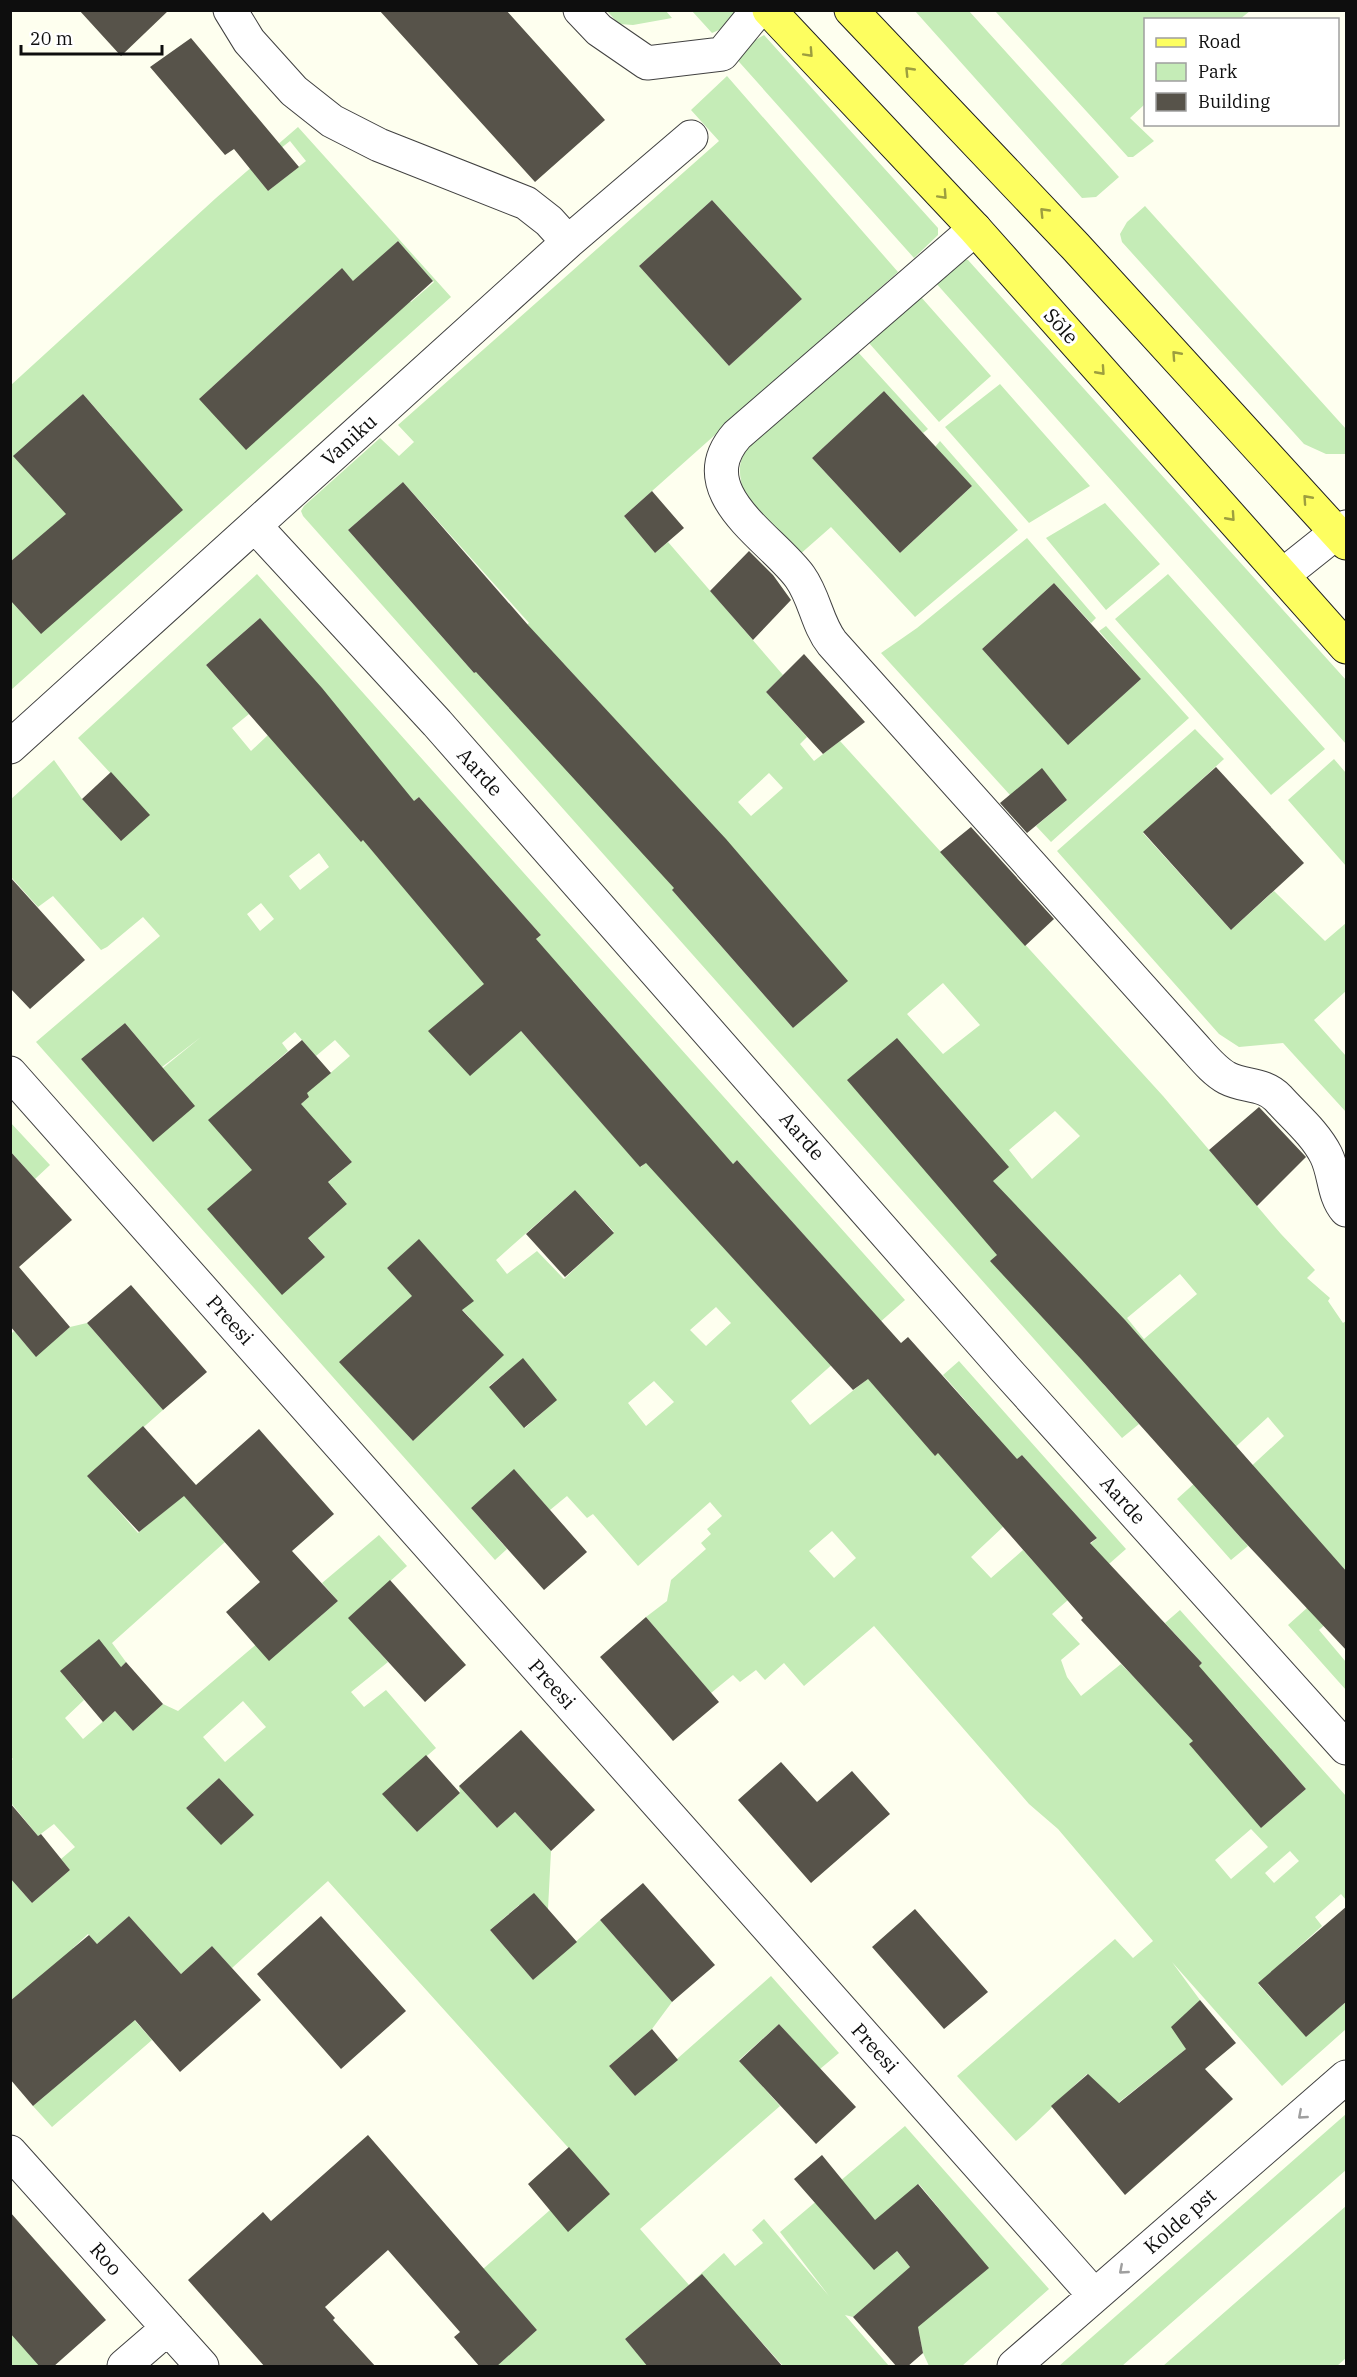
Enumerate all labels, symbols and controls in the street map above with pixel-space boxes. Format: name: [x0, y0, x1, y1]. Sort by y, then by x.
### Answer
scale bar: [21, 18, 162, 56]
legend: [1144, 18, 1339, 126]
text: 20 m: [30, 27, 73, 50]
text: Road: [1198, 30, 1241, 53]
one-way arrow: [802, 46, 813, 57]
text: Park: [1198, 60, 1238, 83]
one-way arrow: [905, 67, 916, 78]
text: Building: [1198, 90, 1270, 113]
one-way arrow: [936, 188, 947, 198]
one-way arrow: [1040, 209, 1051, 220]
street label: Sõle: [1038, 302, 1085, 349]
one-way arrow: [1172, 352, 1183, 362]
one-way arrow: [1094, 364, 1105, 375]
street label: Vaniku: [315, 408, 382, 472]
one-way arrow: [1303, 496, 1314, 506]
one-way arrow: [1224, 510, 1235, 521]
street label: Aarde: [451, 742, 509, 802]
street label: Aarde: [774, 1106, 831, 1166]
street label: Preesi: [201, 1289, 260, 1350]
street label: Aarde: [1094, 1470, 1152, 1530]
street label: Preesi: [523, 1653, 582, 1714]
street label: Preesi: [846, 2017, 905, 2078]
one-way arrow: [1299, 2108, 1309, 2119]
street label: Kolde pst: [1138, 2182, 1222, 2259]
street label: Roo: [84, 2236, 128, 2281]
one-way arrow: [1119, 2263, 1130, 2274]

